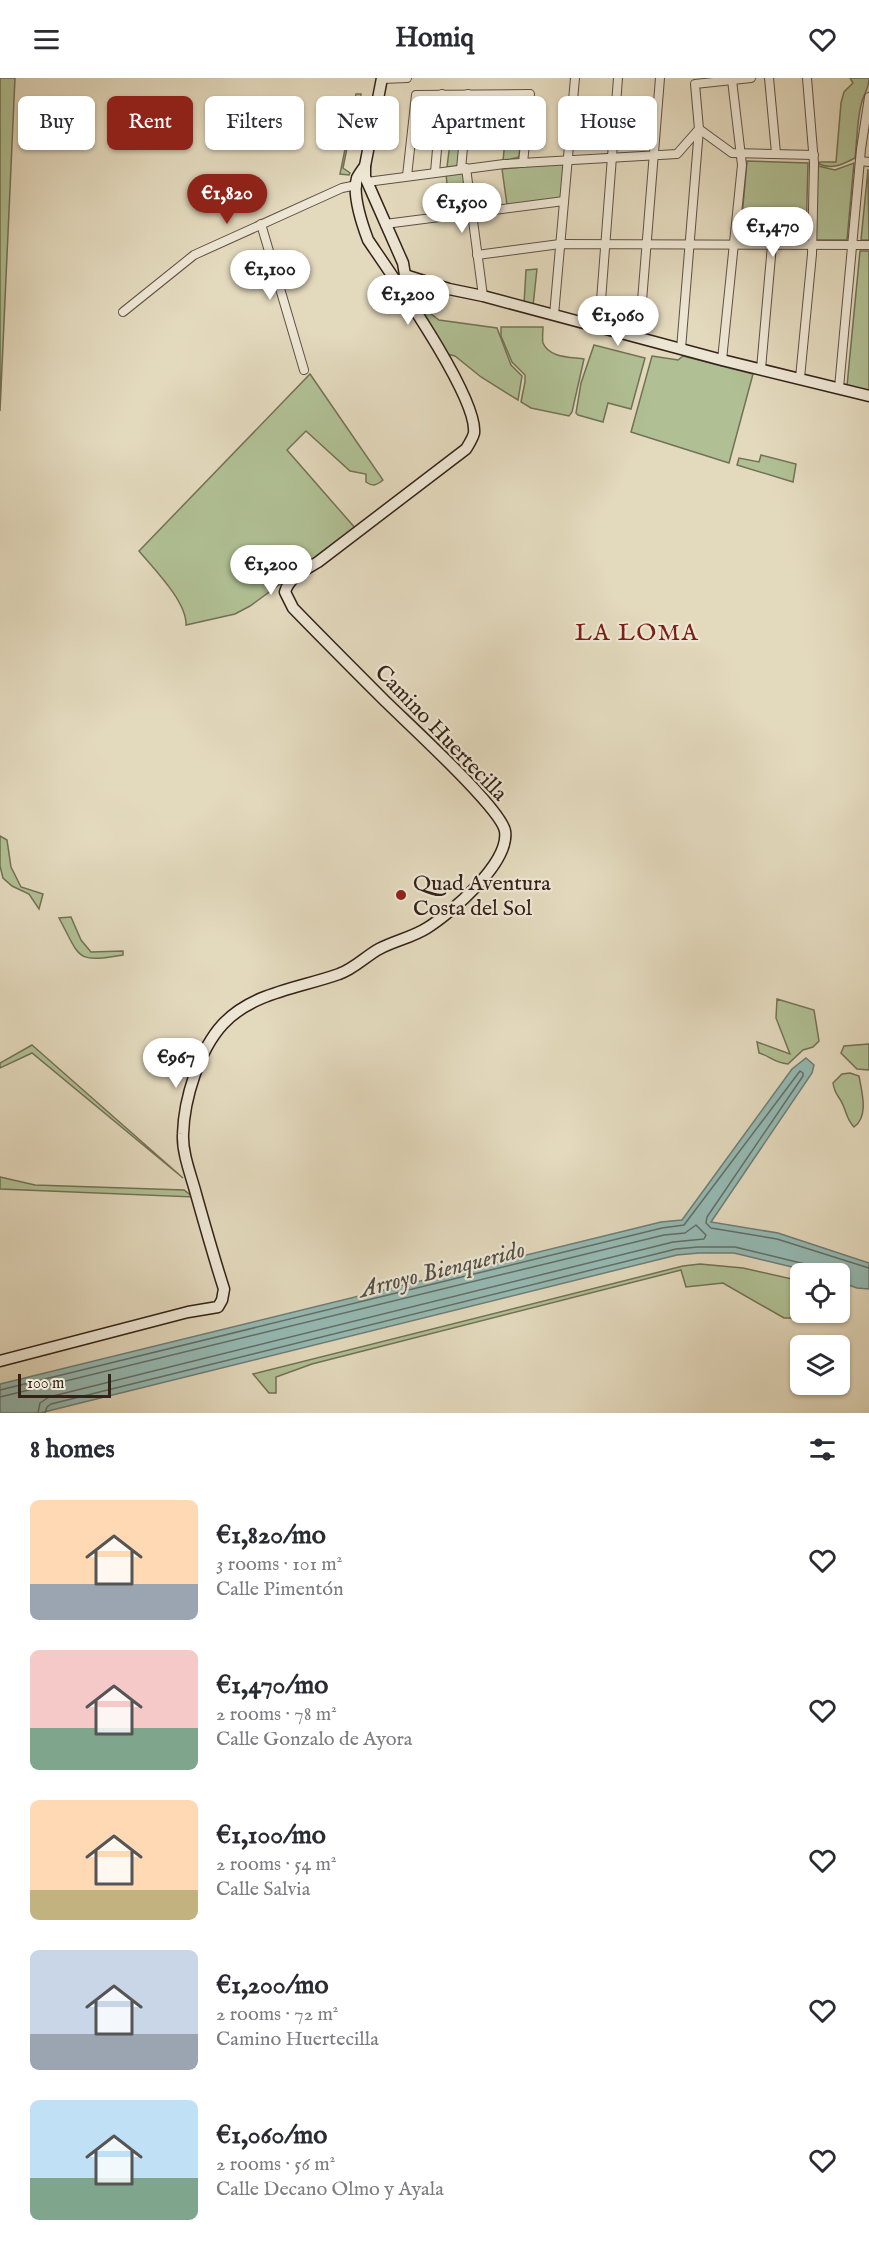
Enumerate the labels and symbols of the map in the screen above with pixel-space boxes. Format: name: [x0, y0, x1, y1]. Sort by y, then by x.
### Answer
pin: €1,820: [178, 174, 276, 225]
pin: €1,500: [413, 183, 511, 234]
pin: €1,470: [724, 207, 822, 258]
pin: €1,100: [221, 250, 319, 301]
pin: €1,200: [359, 275, 457, 326]
pin: €1,060: [569, 296, 667, 347]
pin: €1,200: [222, 545, 320, 596]
district label: LA LOMA: [575, 618, 699, 649]
street label: Camino Huertecilla: [368, 659, 513, 808]
place label: Quad Aventura Costa del Sol: [413, 870, 551, 923]
marker: Quad Aventura Costa del Sol: [394, 888, 408, 902]
pin: €967: [140, 1038, 212, 1089]
water label: Arroyo Bienquerido: [353, 1235, 528, 1307]
scale bar: [18, 1371, 111, 1398]

